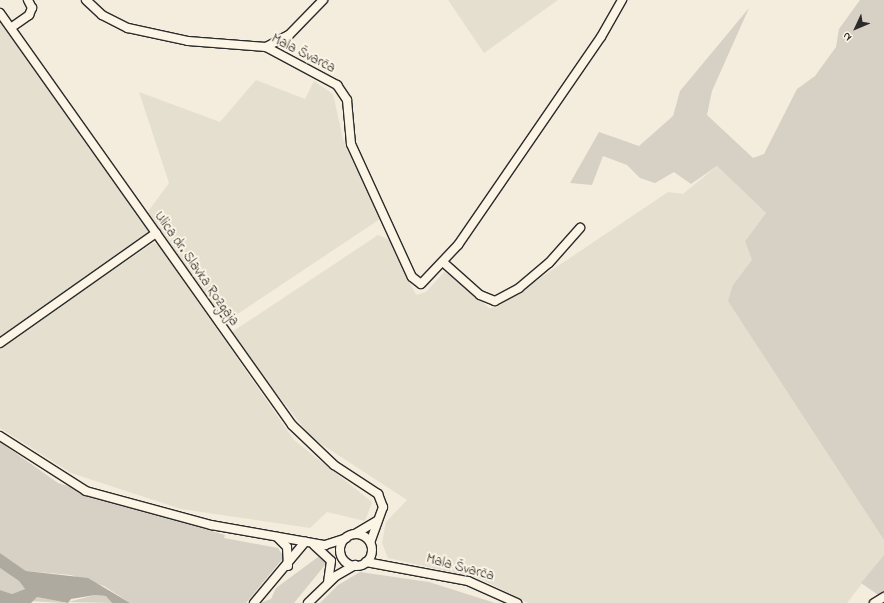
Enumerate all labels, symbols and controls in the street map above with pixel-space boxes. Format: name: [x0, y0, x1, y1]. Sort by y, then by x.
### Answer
north arrow: [836, 8, 876, 48]
text: N: [839, 28, 856, 45]
street label: Mala Švarča: [268, 31, 338, 77]
street label: Ulica dr. Slavka Rozgaja: [150, 208, 242, 330]
street label: Mala Švarča: [424, 551, 496, 585]

